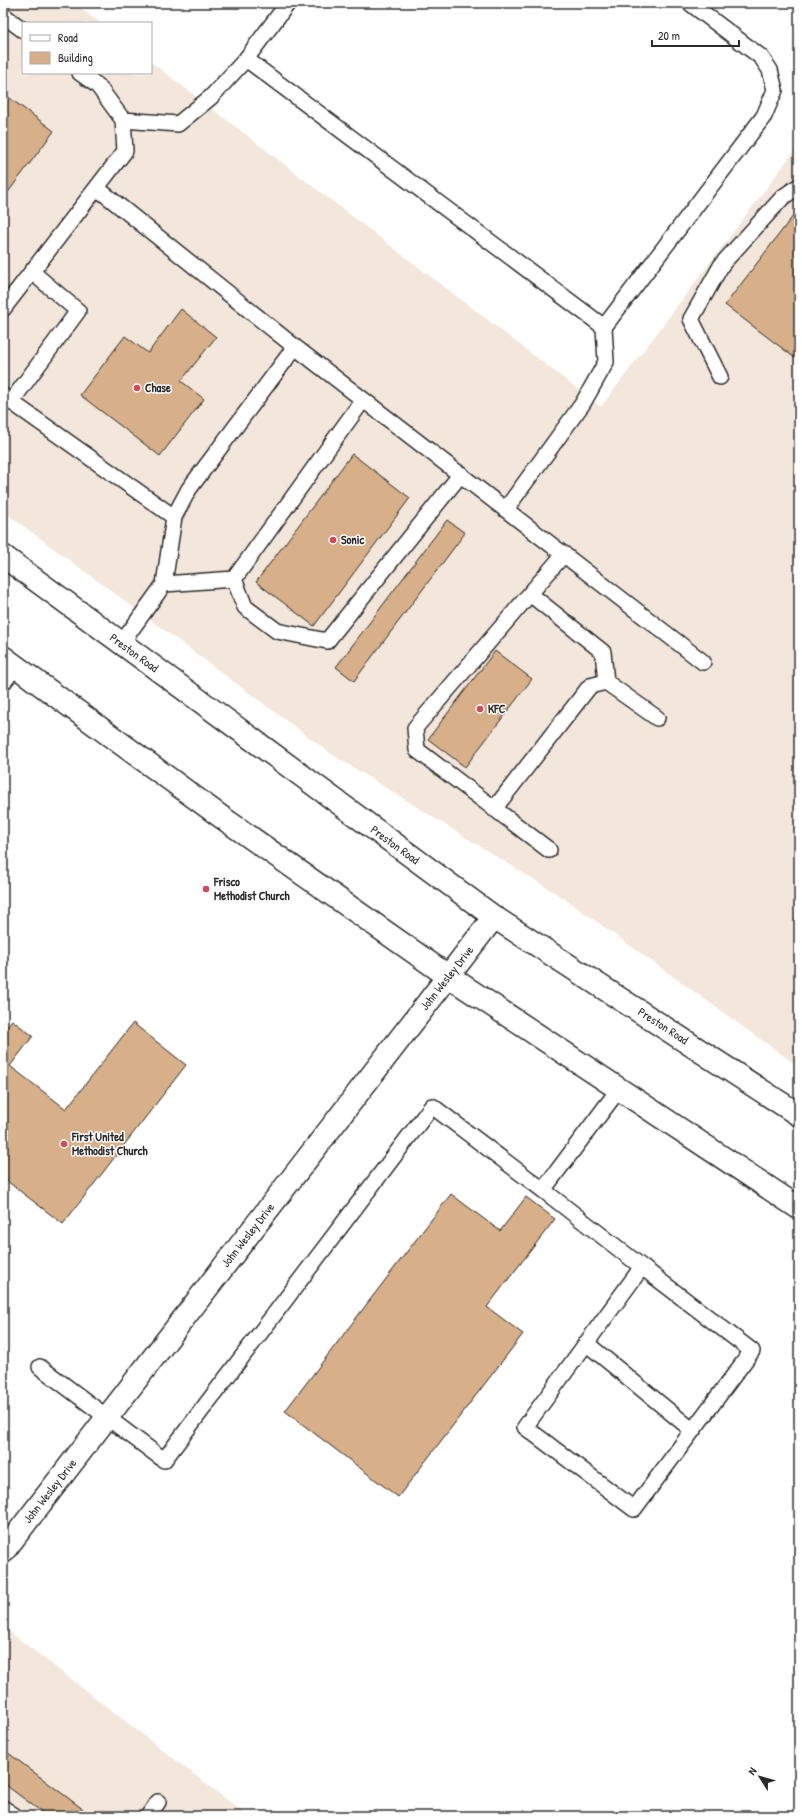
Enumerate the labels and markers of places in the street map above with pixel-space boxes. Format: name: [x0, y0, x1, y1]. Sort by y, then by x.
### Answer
place label: Chase: [145, 379, 171, 396]
marker: Chase: [132, 383, 142, 393]
place label: Sonic: [341, 531, 364, 548]
marker: Sonic: [328, 535, 338, 545]
place label: KFC: [488, 700, 506, 717]
marker: KFC: [475, 704, 485, 714]
place label: Frisco Methodist Church: [213, 873, 290, 904]
marker: Frisco Methodist Church: [201, 884, 211, 894]
place label: First United Methodist Church: [71, 1128, 148, 1159]
marker: First United Methodist Church: [59, 1139, 69, 1149]

